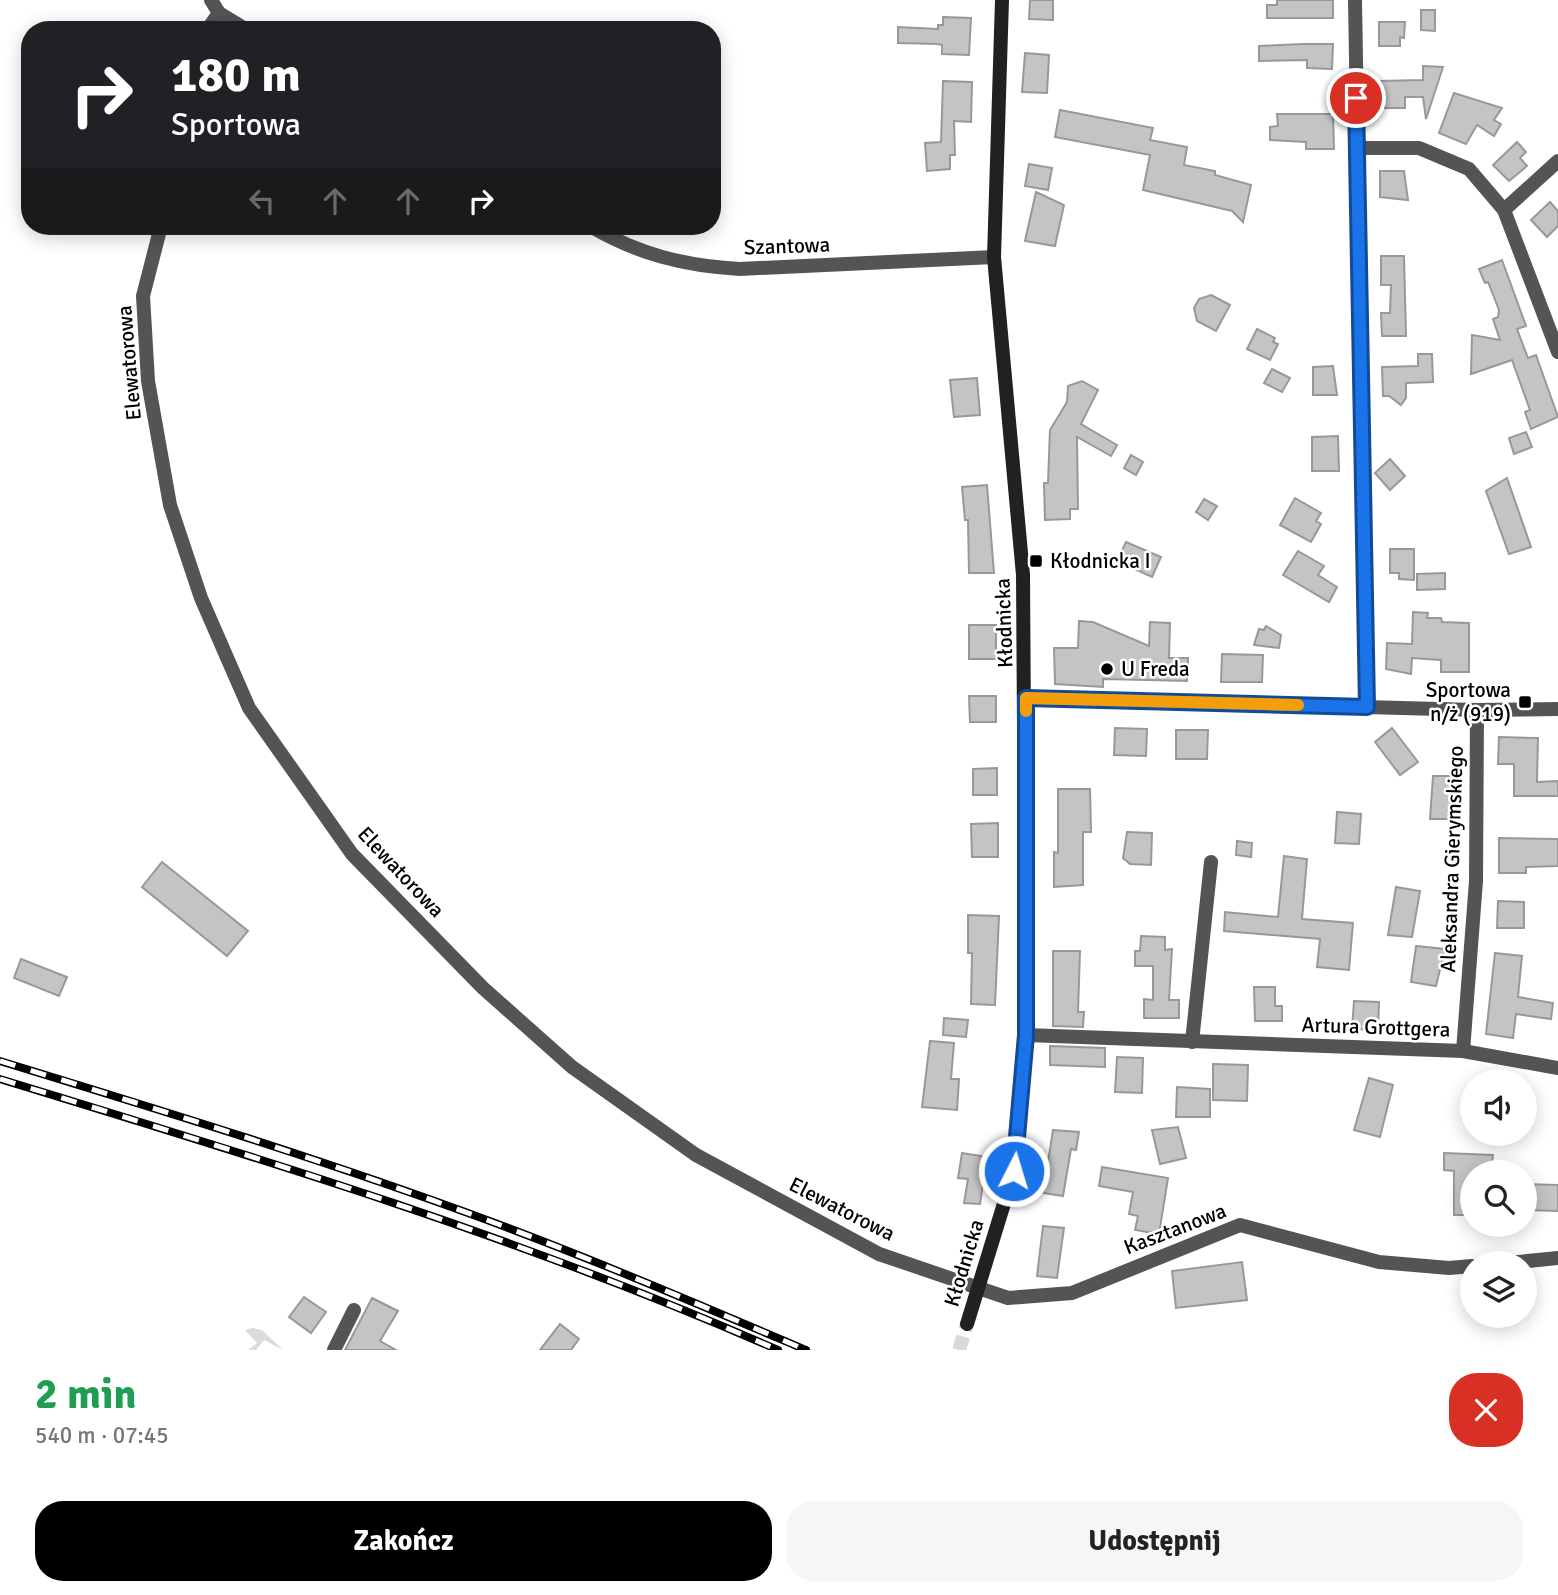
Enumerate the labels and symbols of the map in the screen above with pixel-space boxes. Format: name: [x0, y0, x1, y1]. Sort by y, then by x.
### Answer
pin: [1326, 68, 1386, 128]
street label: Szantowa: [743, 231, 831, 261]
street label: Elewatorowa: [111, 304, 147, 422]
place label: Kłodnicka I: [1050, 548, 1151, 574]
marker: Kłodnicka I: [1028, 553, 1044, 569]
street label: Kłodnicka: [989, 578, 1019, 668]
place label: U Freda: [1121, 656, 1190, 682]
marker: U Freda: [1099, 661, 1115, 677]
place label: Sportowa n/ż (919): [1426, 677, 1511, 727]
marker: Sportowa n/ż (919): [1517, 694, 1533, 710]
street label: Aleksandra Gierymskiego: [1435, 745, 1469, 973]
street label: Elewatorowa: [352, 821, 450, 923]
street label: Artura Grottgera: [1301, 1011, 1451, 1043]
position arrow: [977, 1134, 1051, 1208]
street label: Elewatorowa: [785, 1171, 899, 1247]
street label: Kasztanowa: [1120, 1198, 1230, 1260]
street label: Kłodnicka: [938, 1216, 990, 1310]

